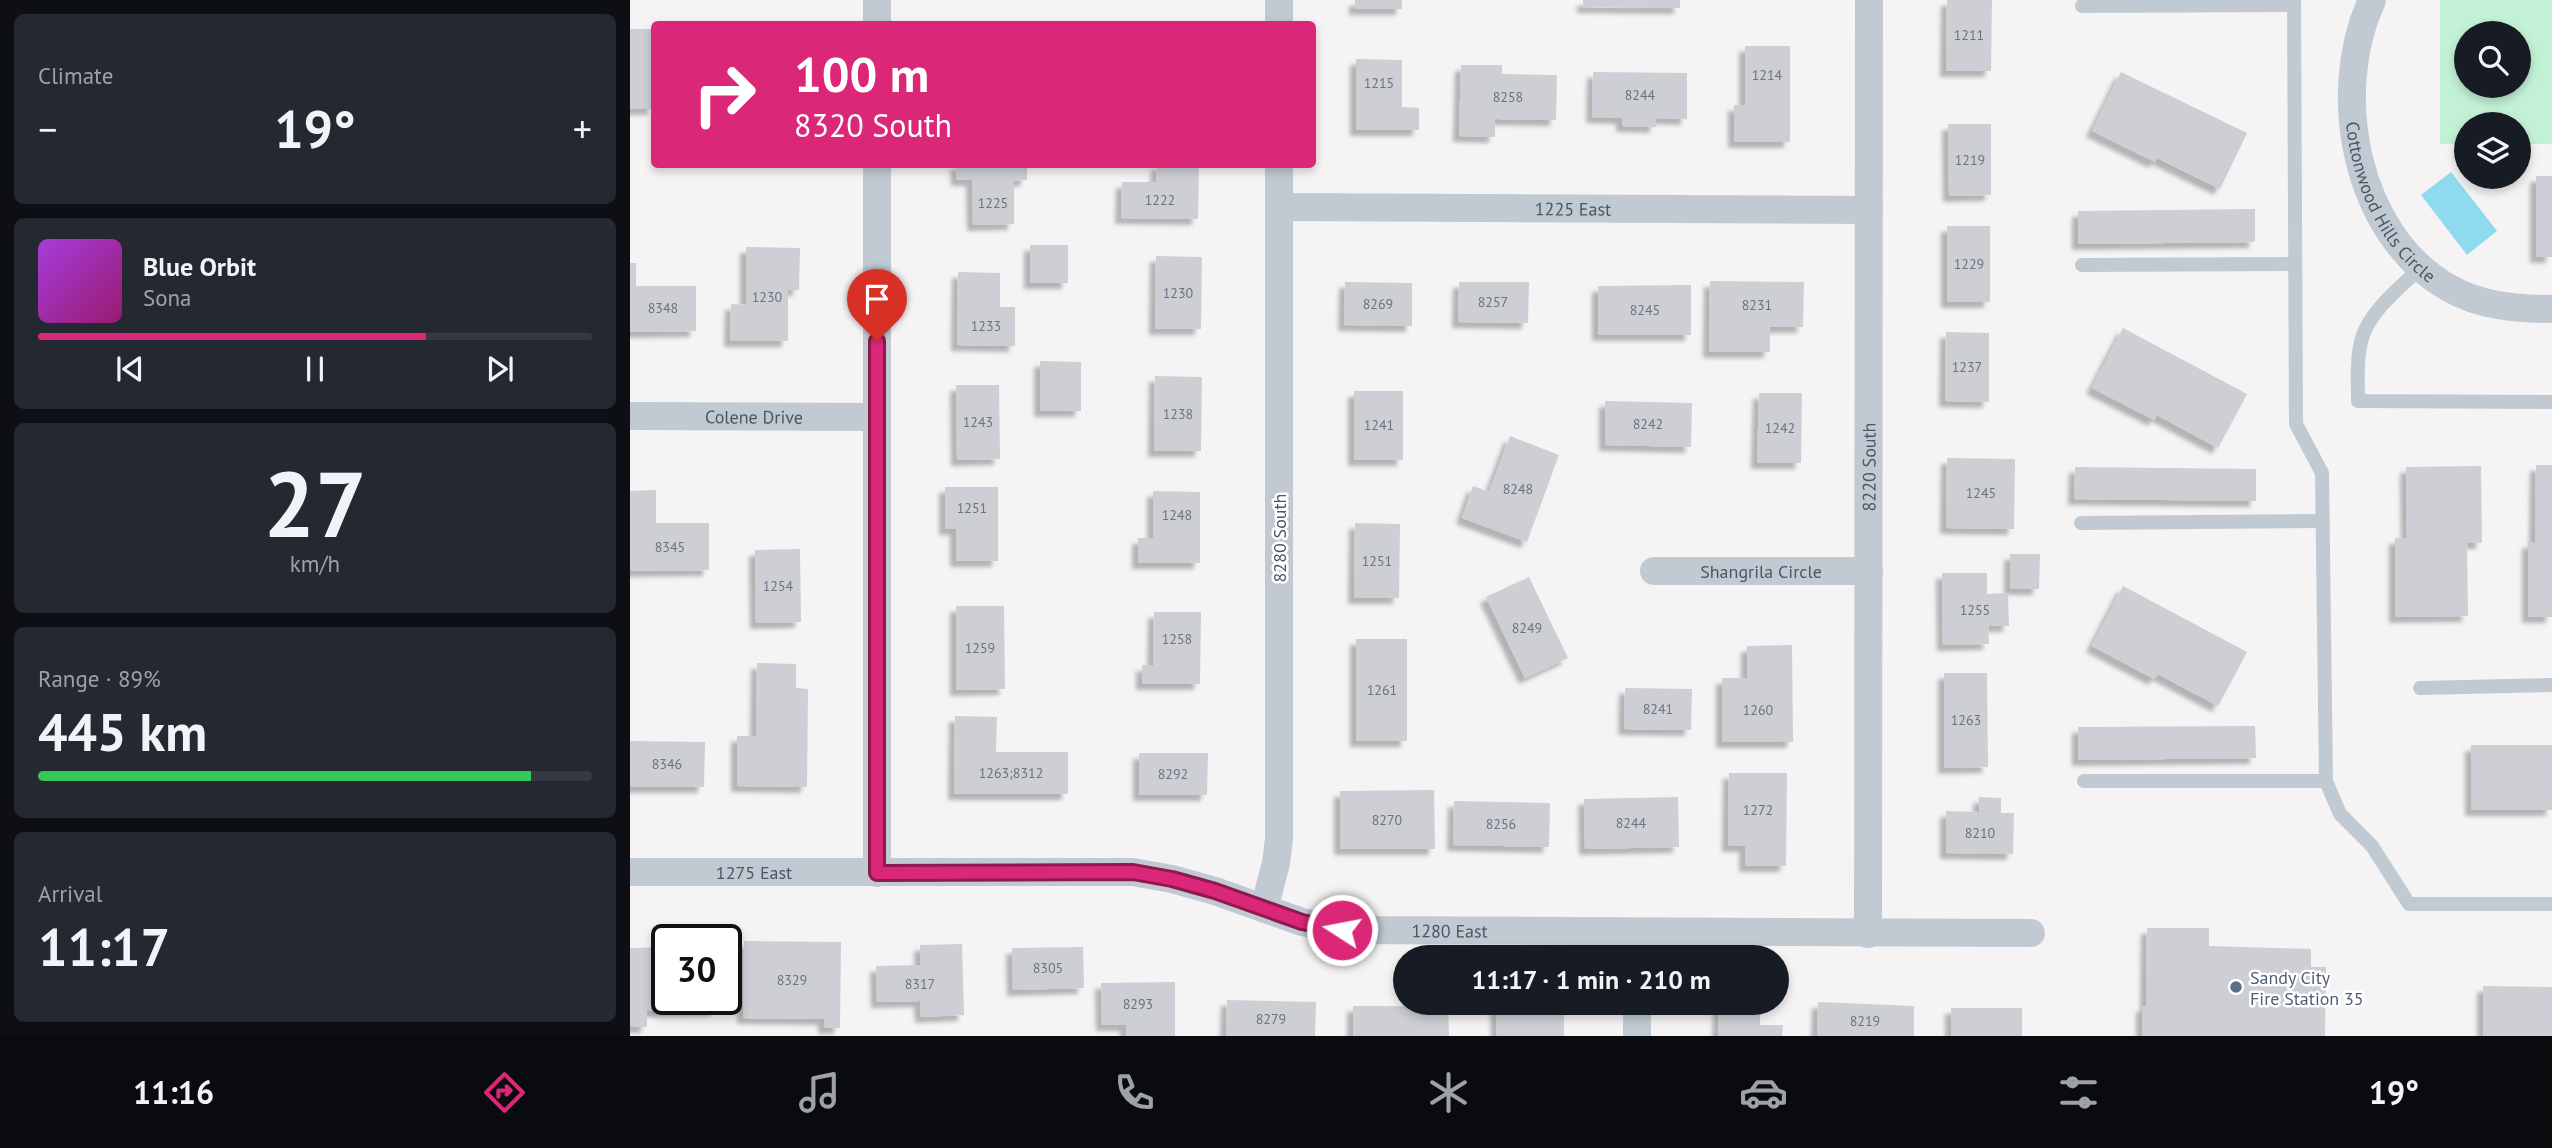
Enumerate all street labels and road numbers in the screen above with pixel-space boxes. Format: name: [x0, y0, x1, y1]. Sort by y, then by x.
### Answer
street label: Cottonwood Hills Circle: [2342, 120, 2441, 287]
street label: 1225 East: [1535, 197, 1611, 220]
street label: Colene Drive: [705, 405, 803, 428]
street label: 8220 South: [1857, 423, 1880, 511]
street label: 8280 South: [1268, 494, 1291, 582]
street label: Shangrila Circle: [1700, 560, 1822, 583]
street label: 1275 East: [716, 861, 792, 884]
street label: 1280 East: [1411, 919, 1488, 942]

